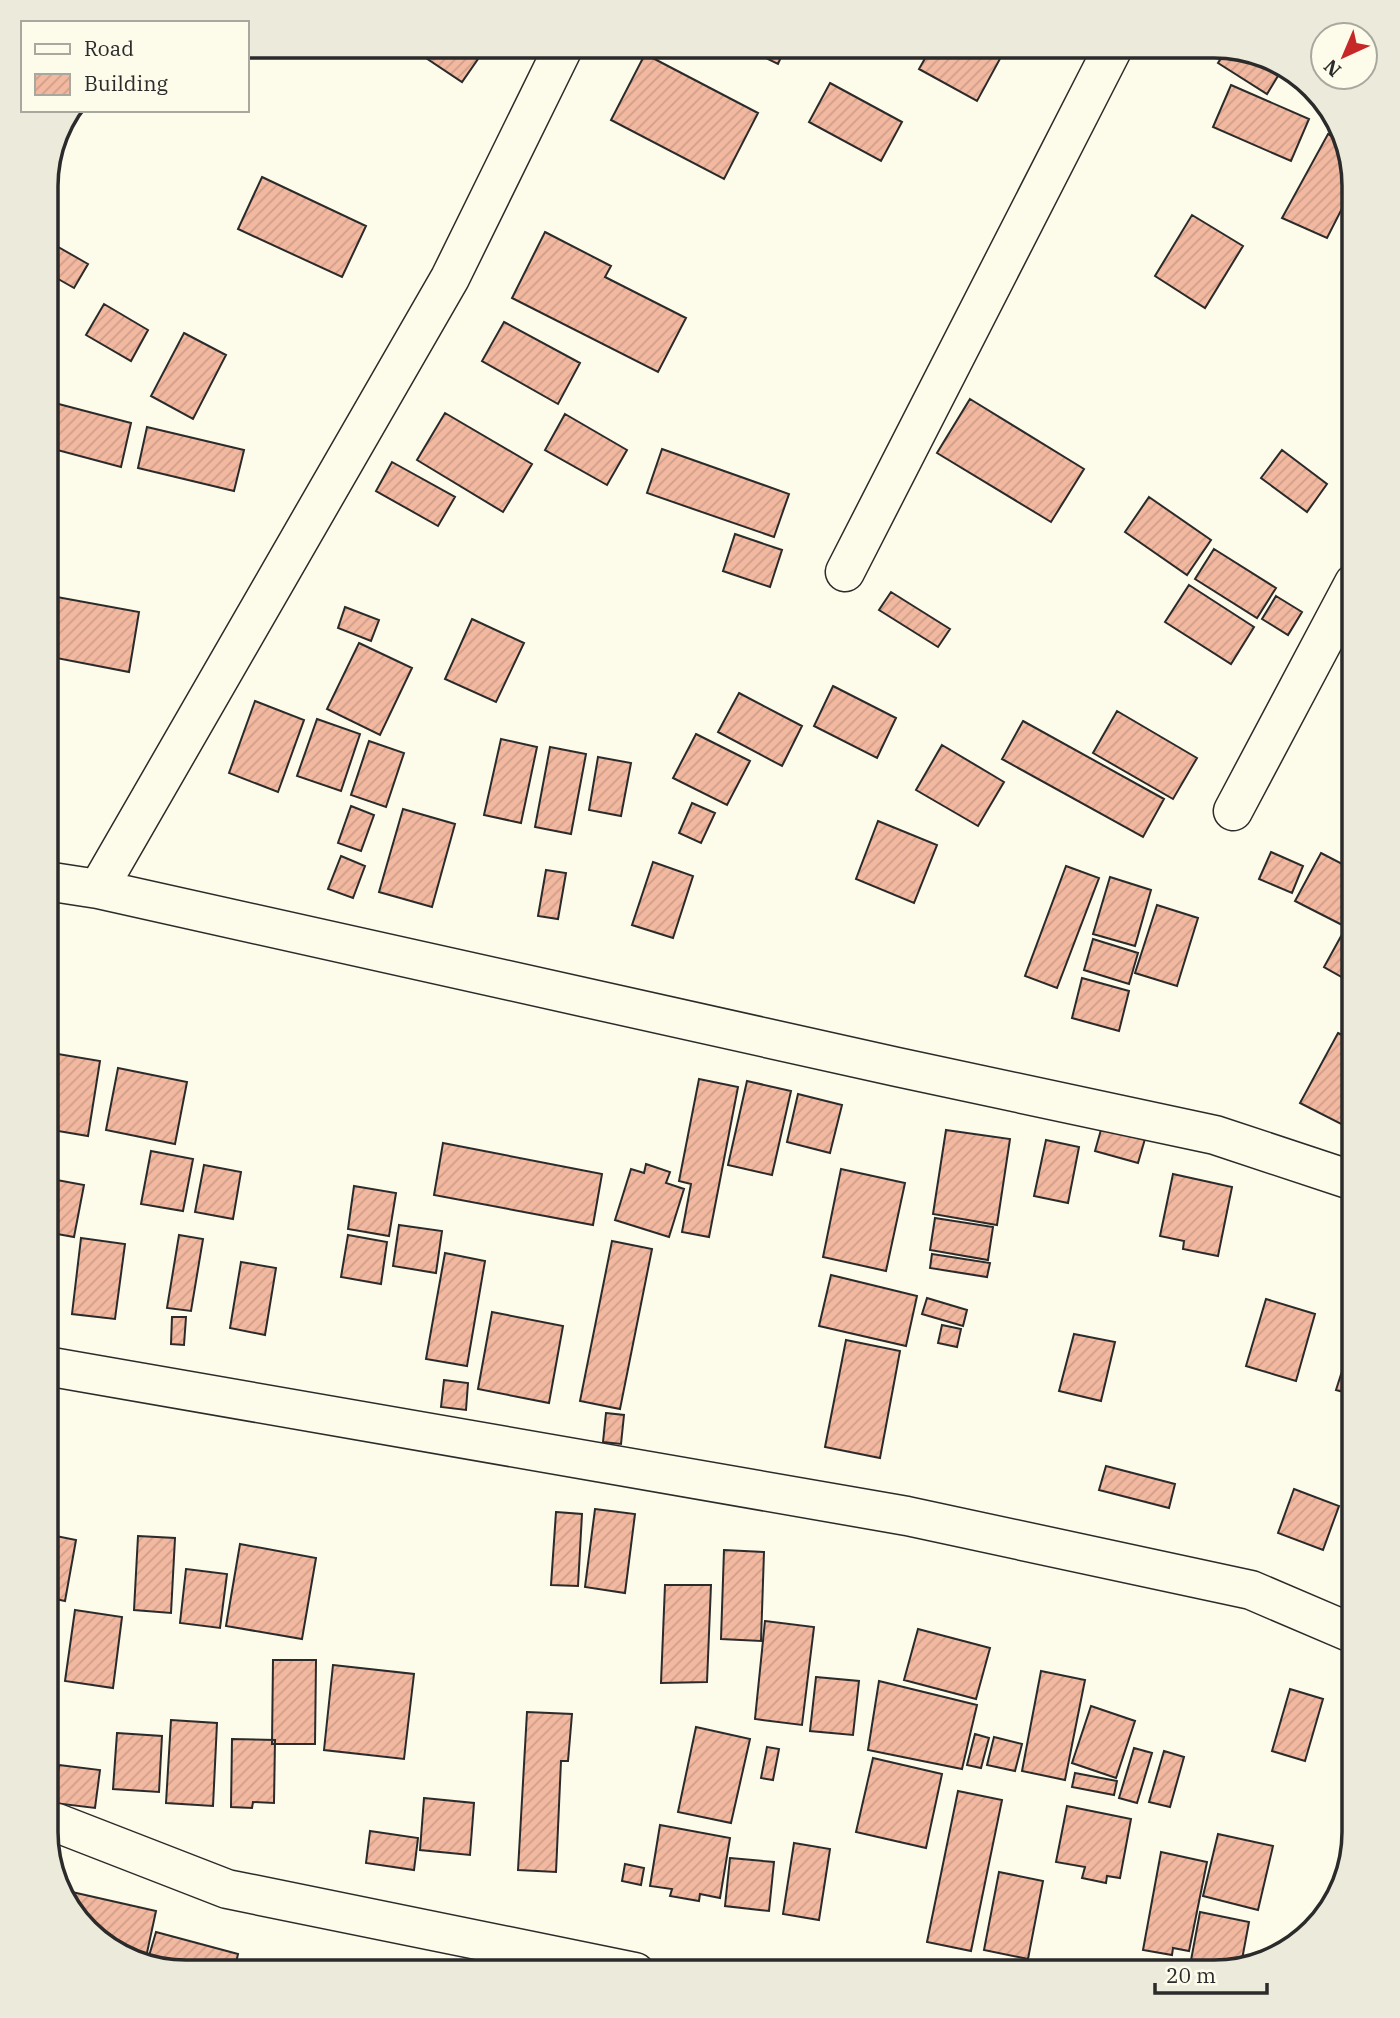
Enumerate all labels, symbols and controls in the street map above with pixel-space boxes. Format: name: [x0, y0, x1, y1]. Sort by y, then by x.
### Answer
legend: [21, 21, 248, 112]
north arrow: [1309, 21, 1379, 91]
text: Road: [84, 34, 134, 62]
text: N: [1318, 54, 1346, 82]
text: Building: [84, 69, 169, 97]
scale bar: [1155, 1952, 1267, 1996]
text: 20 m: [1166, 1961, 1216, 1989]

